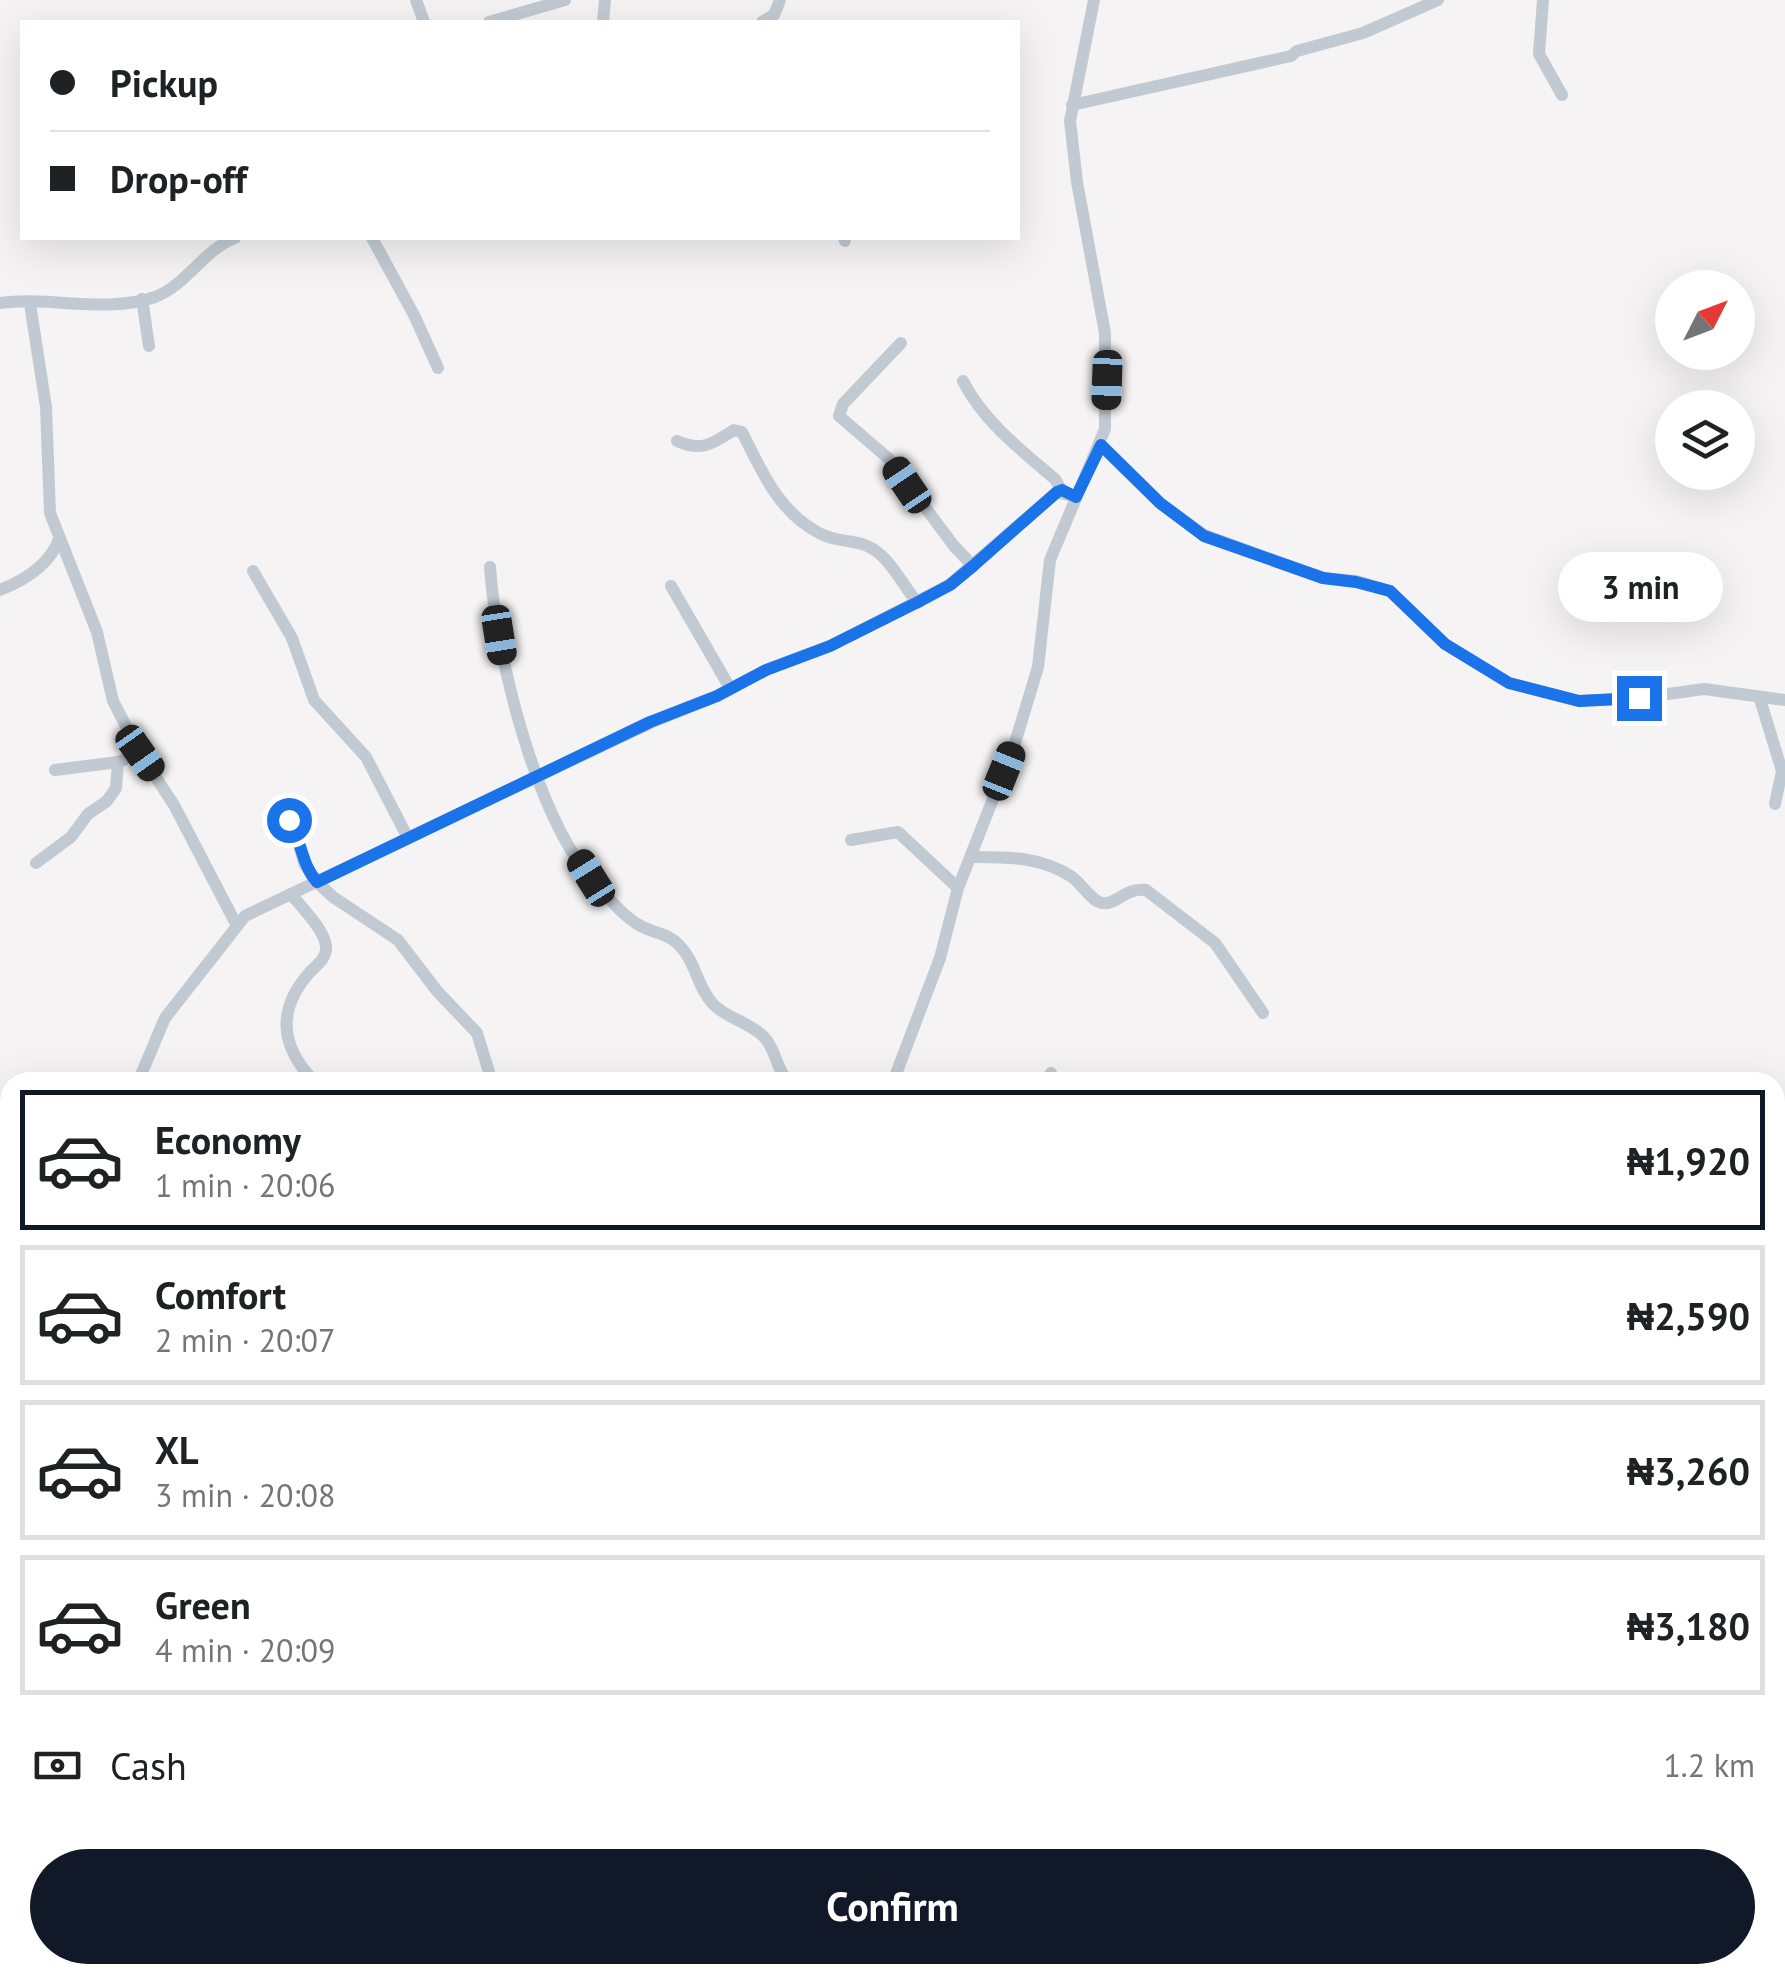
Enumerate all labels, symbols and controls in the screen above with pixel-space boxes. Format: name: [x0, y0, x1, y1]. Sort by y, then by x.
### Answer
text: Pickup: [110, 58, 218, 107]
text: Drop-off: [110, 154, 247, 203]
north arrow: [1655, 270, 1755, 370]
map controls: [1655, 270, 1755, 490]
car: [1091, 349, 1123, 411]
button: layers: [1655, 390, 1755, 490]
car: [878, 452, 936, 518]
callout: 3 min: [1556, 553, 1722, 623]
text: 3 min: [1601, 566, 1680, 608]
car: [479, 603, 519, 667]
route end: [1617, 676, 1662, 721]
car: [111, 720, 169, 786]
car: [979, 738, 1029, 804]
route start: [267, 798, 312, 843]
car: [562, 845, 620, 911]
icon: car: [35, 1115, 125, 1205]
text: Economy: [155, 1115, 301, 1164]
text: ₦1,920: [1627, 1136, 1750, 1185]
text: 1 min · 20:06: [155, 1164, 335, 1206]
icon: car: [35, 1270, 125, 1360]
text: Comfort: [155, 1270, 286, 1319]
text: ₦2,590: [1627, 1291, 1750, 1340]
text: 2 min · 20:07: [155, 1319, 335, 1361]
icon: car: [35, 1425, 125, 1515]
text: XL: [155, 1425, 199, 1474]
text: ₦3,260: [1627, 1446, 1750, 1495]
text: 3 min · 20:08: [155, 1474, 335, 1516]
icon: car: [35, 1580, 125, 1670]
text: Green: [155, 1580, 251, 1629]
text: ₦3,180: [1627, 1601, 1750, 1650]
text: 4 min · 20:09: [155, 1629, 335, 1671]
icon: cash: [30, 1738, 85, 1793]
text: Cash: [110, 1741, 187, 1790]
text: 1.2 km: [1663, 1744, 1755, 1786]
button: Confirm: [30, 1849, 1755, 1964]

